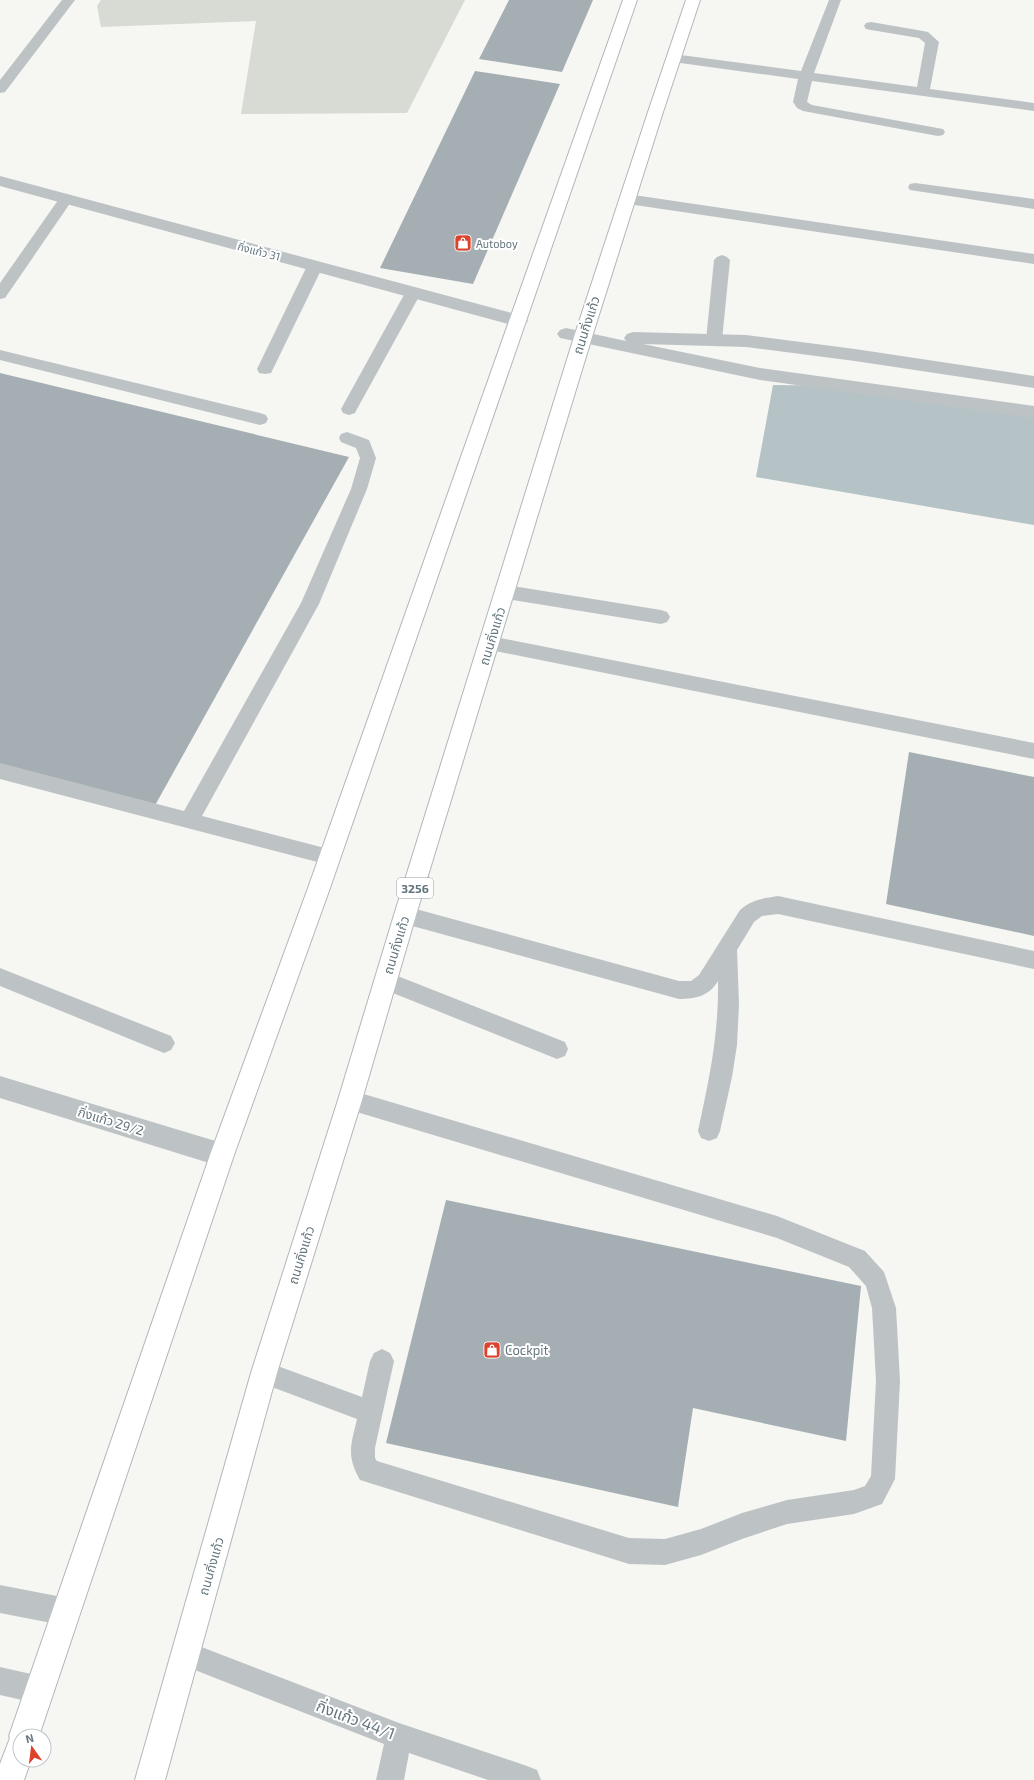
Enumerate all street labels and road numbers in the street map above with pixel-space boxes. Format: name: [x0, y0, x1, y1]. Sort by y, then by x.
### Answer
street label: กิ่งแก้ว 31: [236, 239, 282, 263]
street label: ถนนกิ่งแก้ว: [569, 294, 603, 356]
street label: ถนนกิ่งแก้ว: [475, 605, 508, 667]
road number: 3256: [397, 878, 433, 898]
street label: ถนนกิ่งแก้ว: [379, 914, 412, 976]
street label: กิ่งแก้ว 29/2: [76, 1103, 146, 1139]
street label: ถนนกิ่งแก้ว: [284, 1224, 317, 1286]
street label: ถนนกิ่งแก้ว: [195, 1535, 227, 1597]
street label: กิ่งแก้ว 44/1: [314, 1695, 398, 1743]

